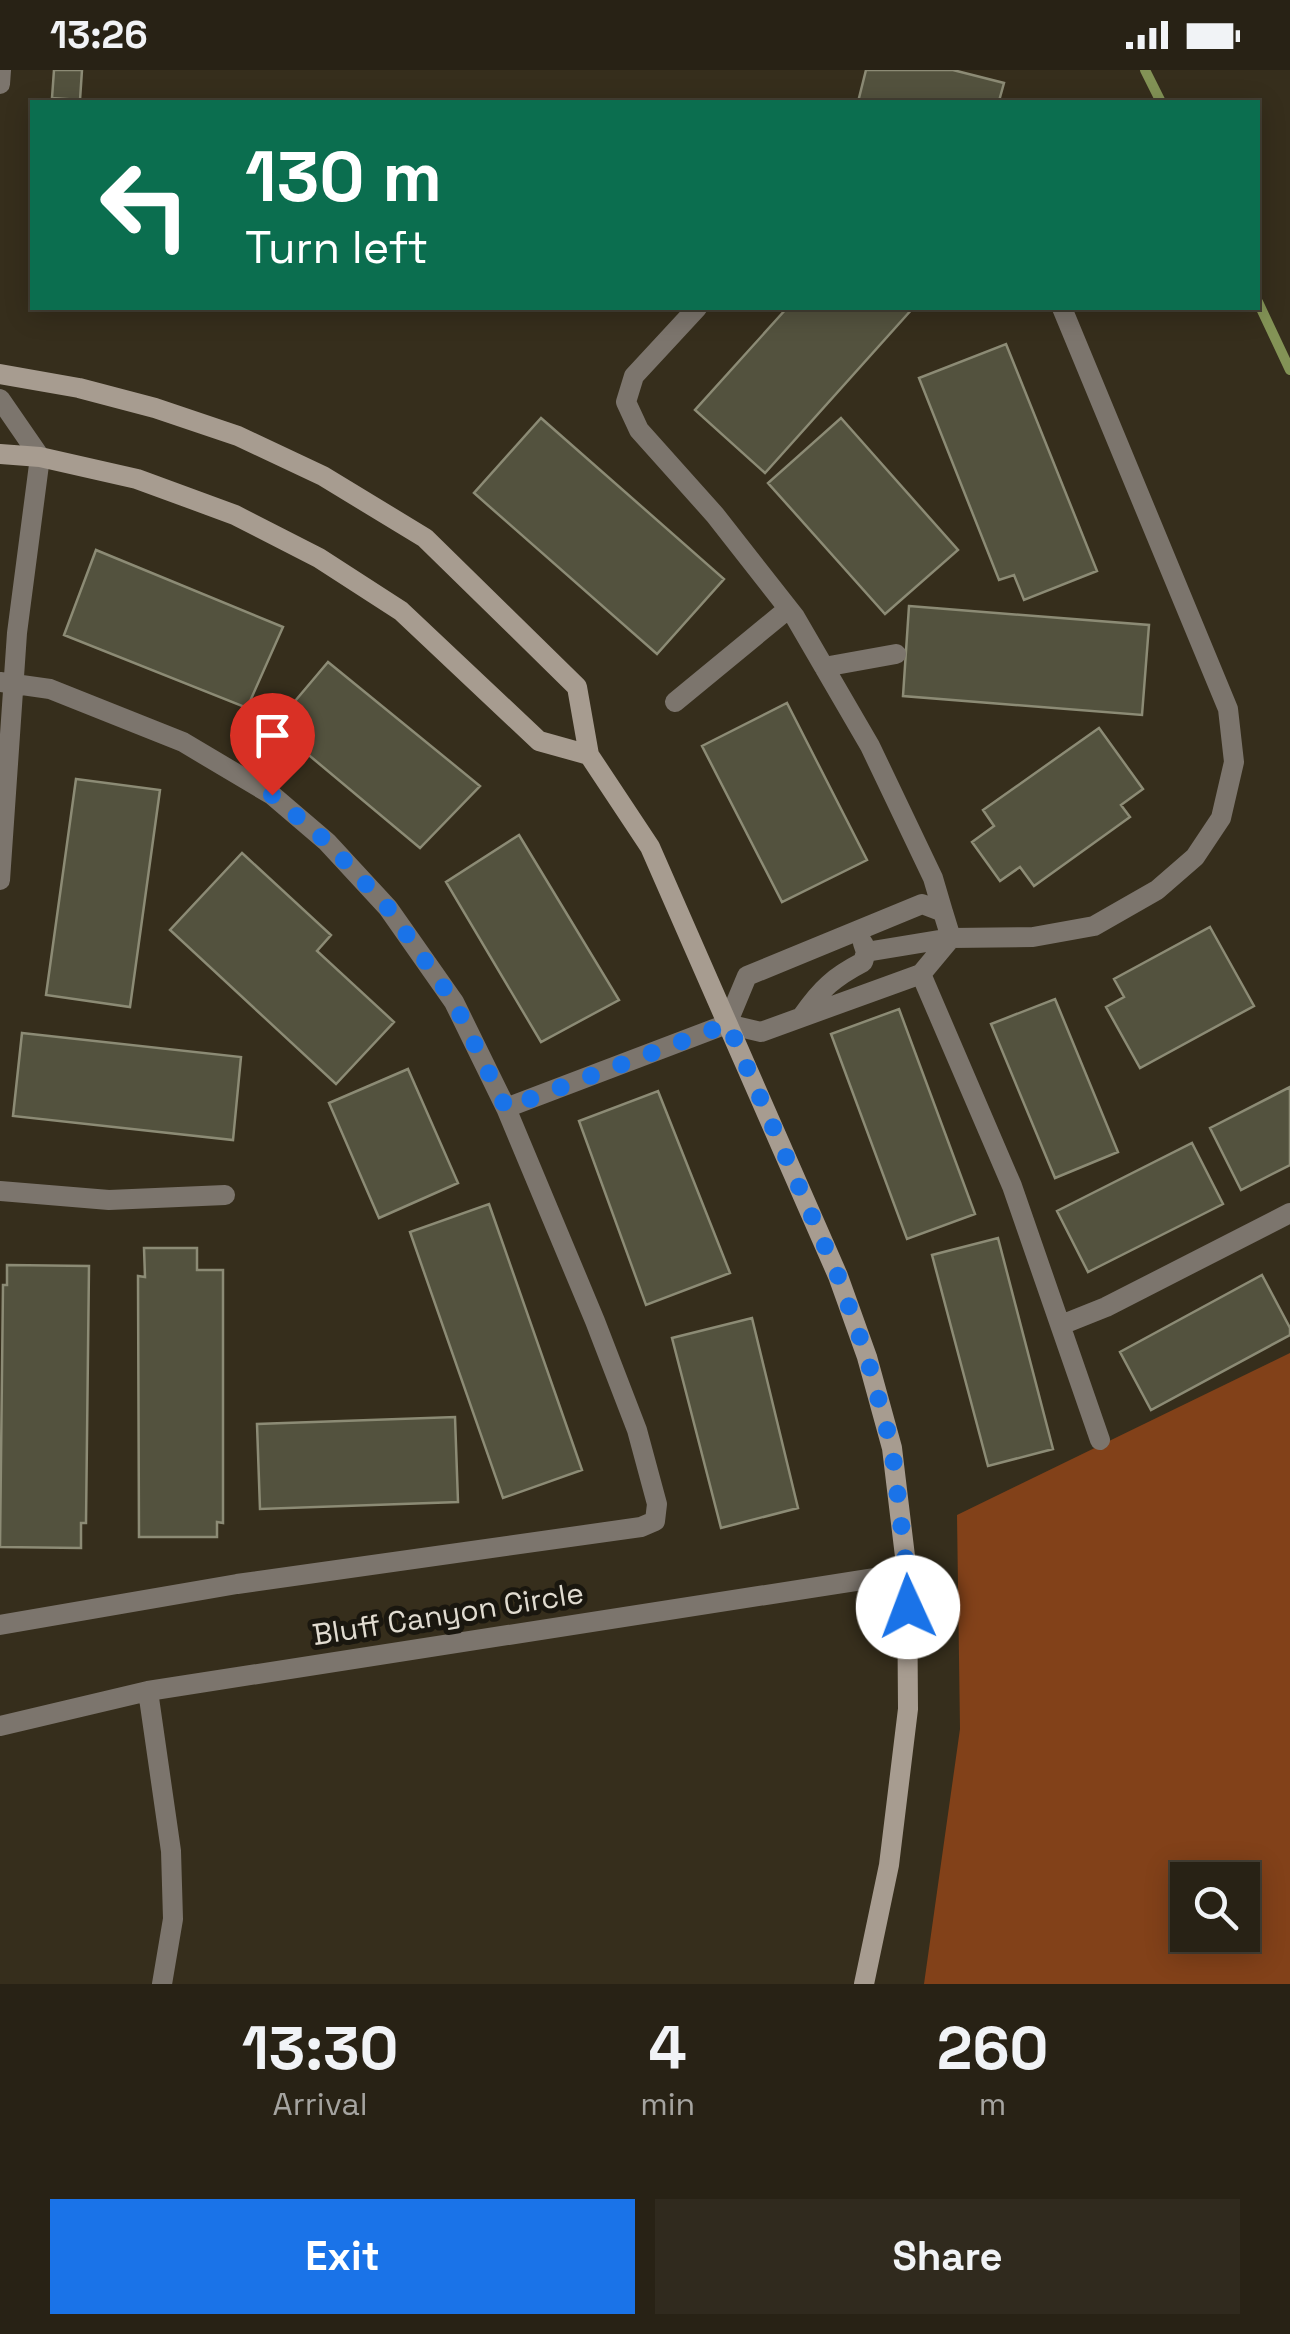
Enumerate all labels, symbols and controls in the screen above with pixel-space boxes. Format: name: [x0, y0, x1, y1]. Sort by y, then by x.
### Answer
text: 13:26: [50, 11, 148, 59]
text: 130 m: [245, 132, 442, 221]
icon: left: [80, 140, 210, 270]
text: Turn left: [245, 219, 428, 276]
pin: [230, 693, 315, 796]
icon: arrive: [245, 708, 300, 763]
position arrow: [856, 1555, 960, 1659]
street label: Bluff Canyon Circle: [309, 1573, 586, 1654]
map controls: [1170, 1862, 1260, 1952]
button: search: [1170, 1862, 1260, 1952]
text: 13:30: [242, 2010, 398, 2087]
text: 4: [649, 2010, 687, 2087]
text: 260: [937, 2010, 1048, 2087]
text: Arrival: [273, 2084, 368, 2124]
text: min: [640, 2084, 695, 2124]
text: m: [979, 2084, 1006, 2124]
button: Exit: [50, 2199, 635, 2314]
button: Share: [655, 2199, 1240, 2314]

